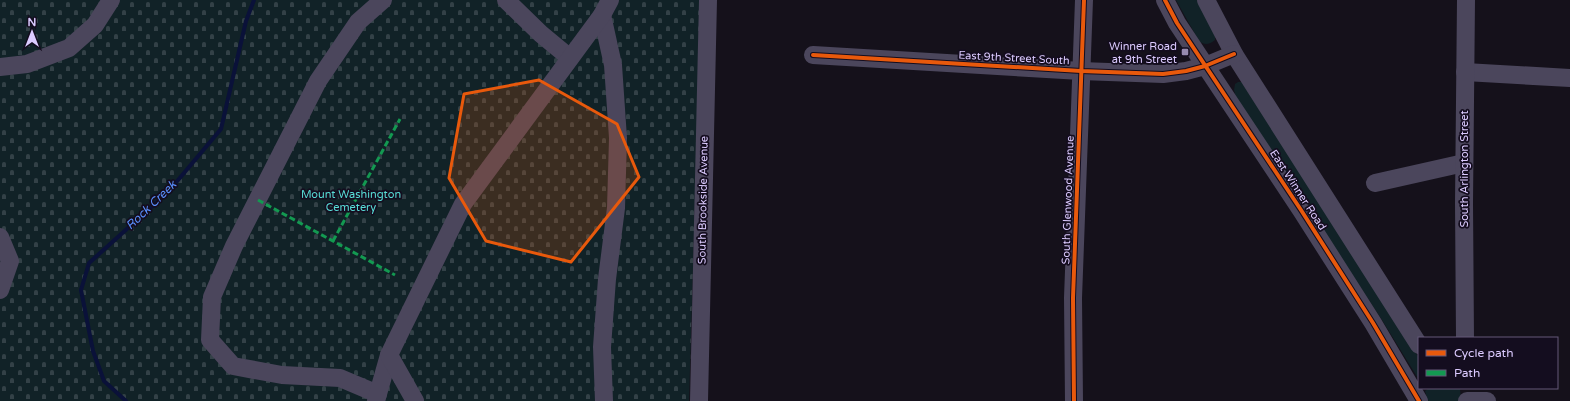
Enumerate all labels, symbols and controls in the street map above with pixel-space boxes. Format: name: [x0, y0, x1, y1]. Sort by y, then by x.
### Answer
north arrow: [12, 12, 52, 52]
text: N: [28, 16, 36, 29]
place label: Winner Road at 9th Street: [1109, 40, 1177, 66]
marker: Winner Road at 9th Street: [1180, 47, 1190, 57]
street label: East 9th Street South: [958, 49, 1070, 67]
street label: South Arlington Street: [1458, 110, 1471, 228]
street label: South Glenwood Avenue: [1059, 135, 1077, 265]
street label: South Brookside Avenue: [695, 136, 711, 264]
street label: East Winner Road: [1267, 147, 1329, 233]
water label: Rock Creek: [123, 176, 180, 233]
park label: Mount Washington Cemetery: [301, 188, 401, 214]
legend: [1418, 337, 1558, 389]
text: Cycle path: [1454, 346, 1513, 360]
text: Path: [1454, 366, 1480, 380]

